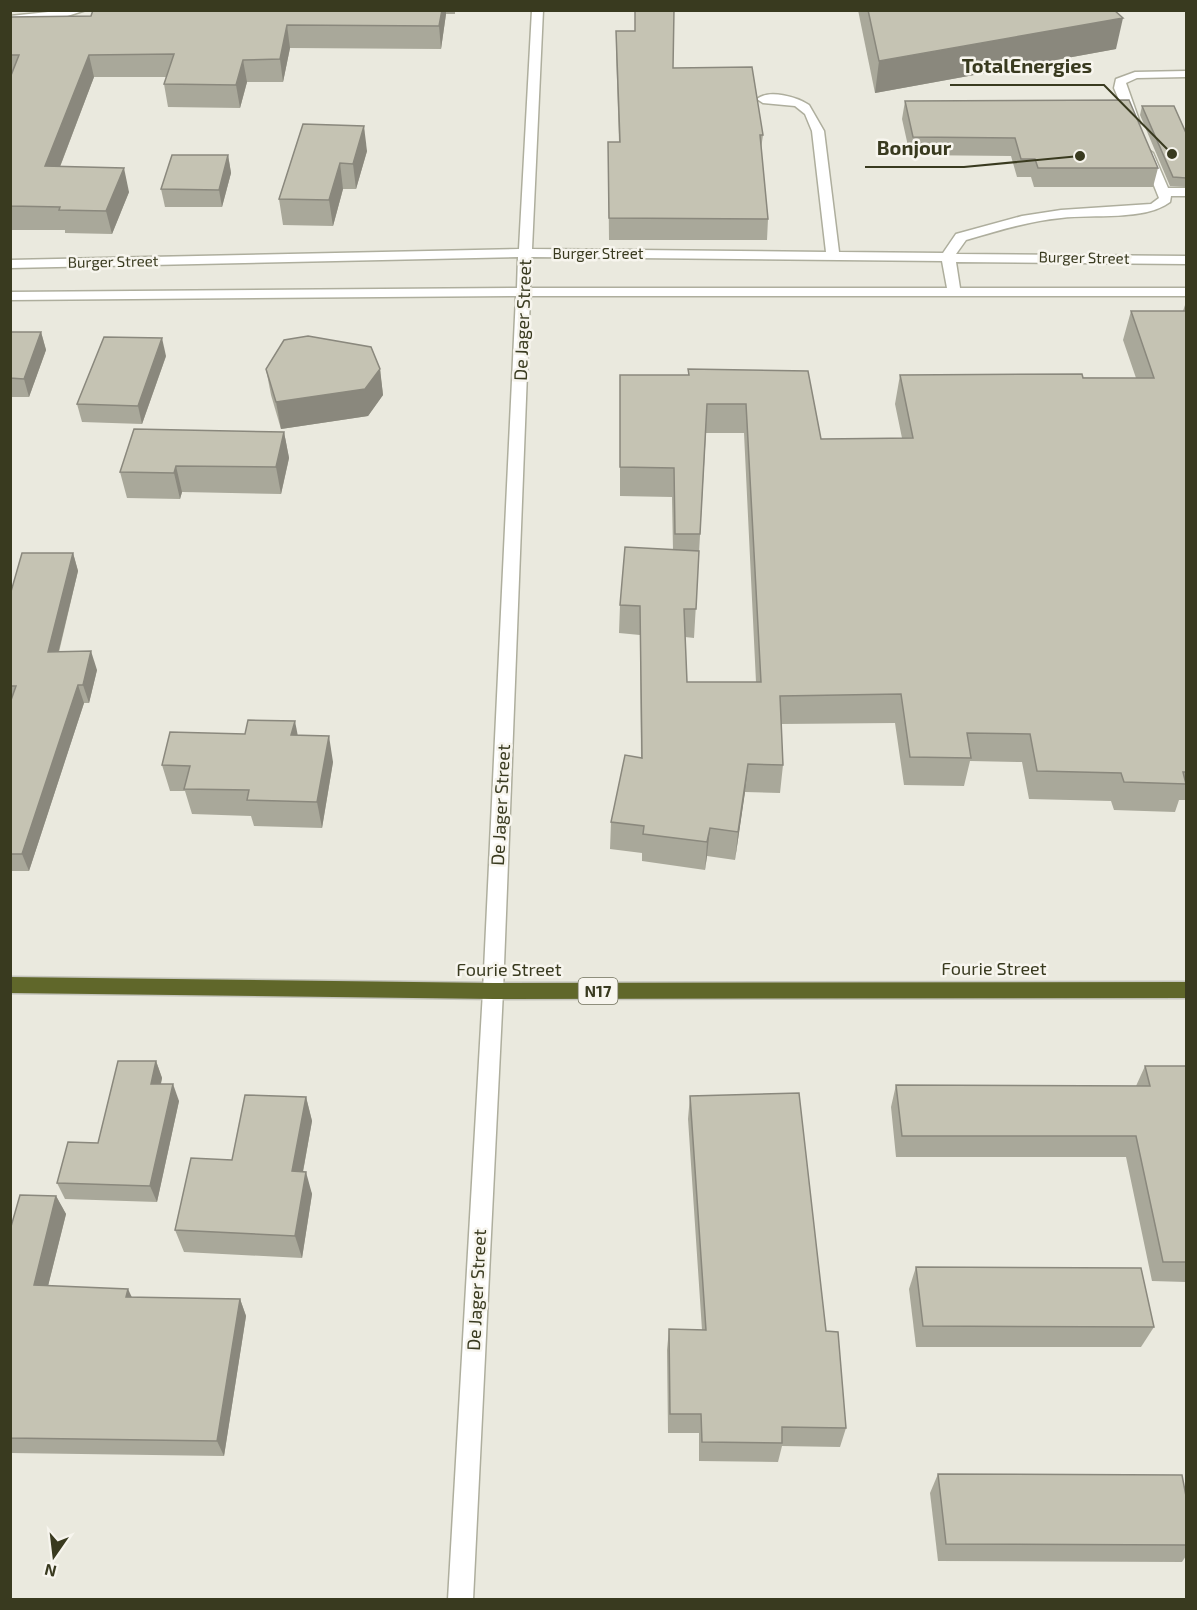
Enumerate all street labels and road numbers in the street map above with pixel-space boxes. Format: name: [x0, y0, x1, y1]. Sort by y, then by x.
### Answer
street label: Burger Street: [553, 244, 644, 262]
street label: Burger Street: [1038, 247, 1130, 267]
street label: Burger Street: [67, 251, 159, 271]
street label: De Jager Street: [509, 259, 535, 381]
street label: De Jager Street: [486, 743, 514, 866]
street label: Fourie Street: [941, 957, 1047, 979]
street label: Fourie Street: [456, 958, 562, 980]
road number: N17: [578, 978, 618, 1004]
street label: De Jager Street: [462, 1228, 490, 1351]

